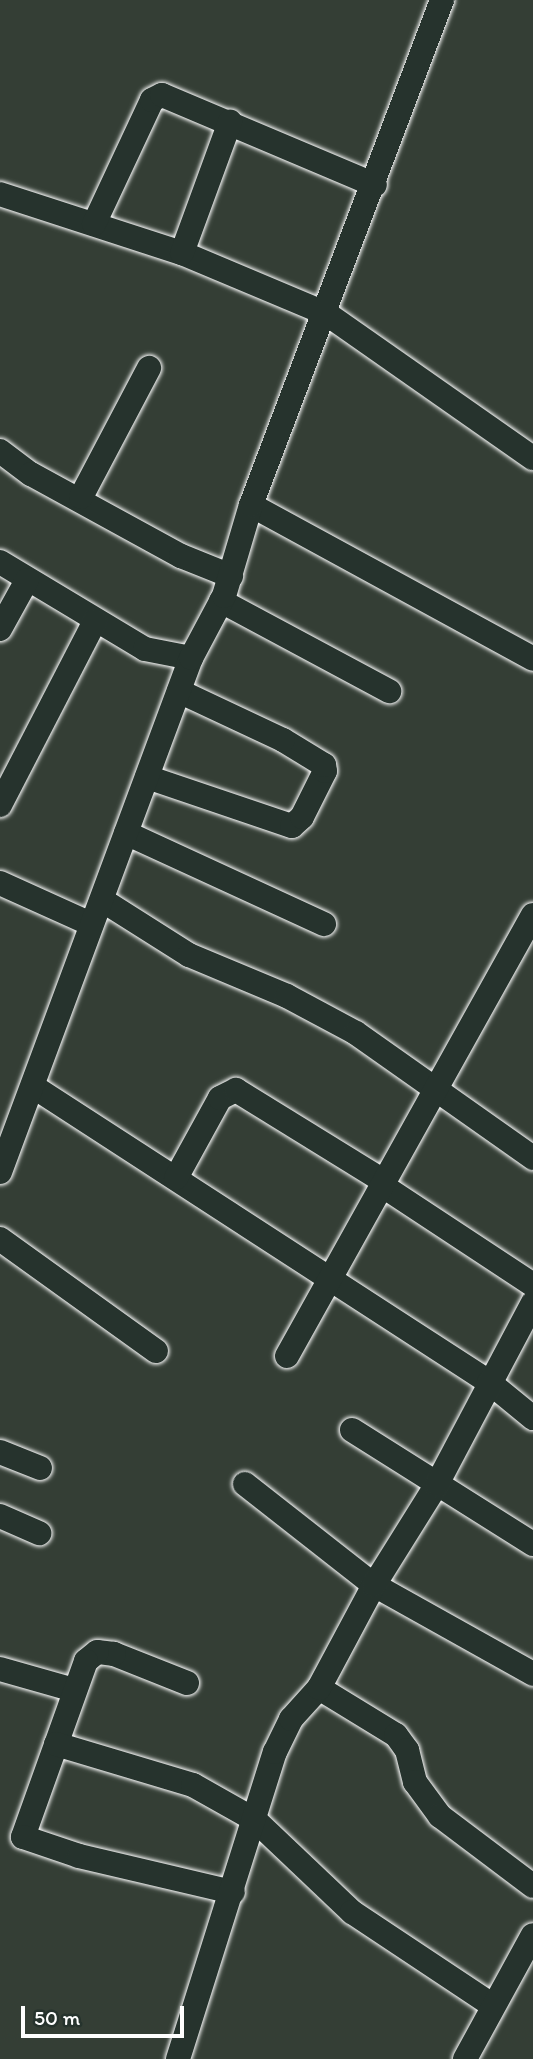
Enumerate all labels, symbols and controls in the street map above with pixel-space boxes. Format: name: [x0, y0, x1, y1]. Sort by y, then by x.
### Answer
scale bar: [24, 1993, 187, 2037]
text: 50 m: [34, 2005, 80, 2030]

